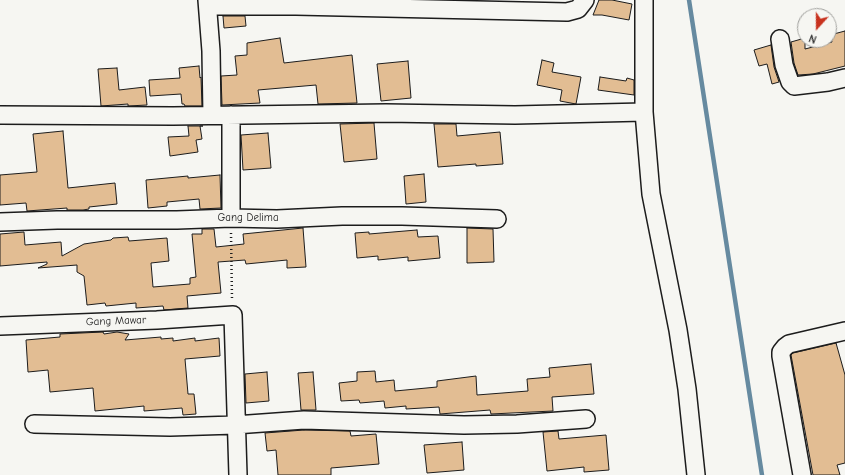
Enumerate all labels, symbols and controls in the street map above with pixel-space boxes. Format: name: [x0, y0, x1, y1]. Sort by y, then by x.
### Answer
north arrow: [797, 8, 837, 48]
text: N: [807, 31, 819, 46]
street label: Gang Delima: [217, 211, 279, 225]
street label: Gang Mawar: [86, 313, 146, 329]

